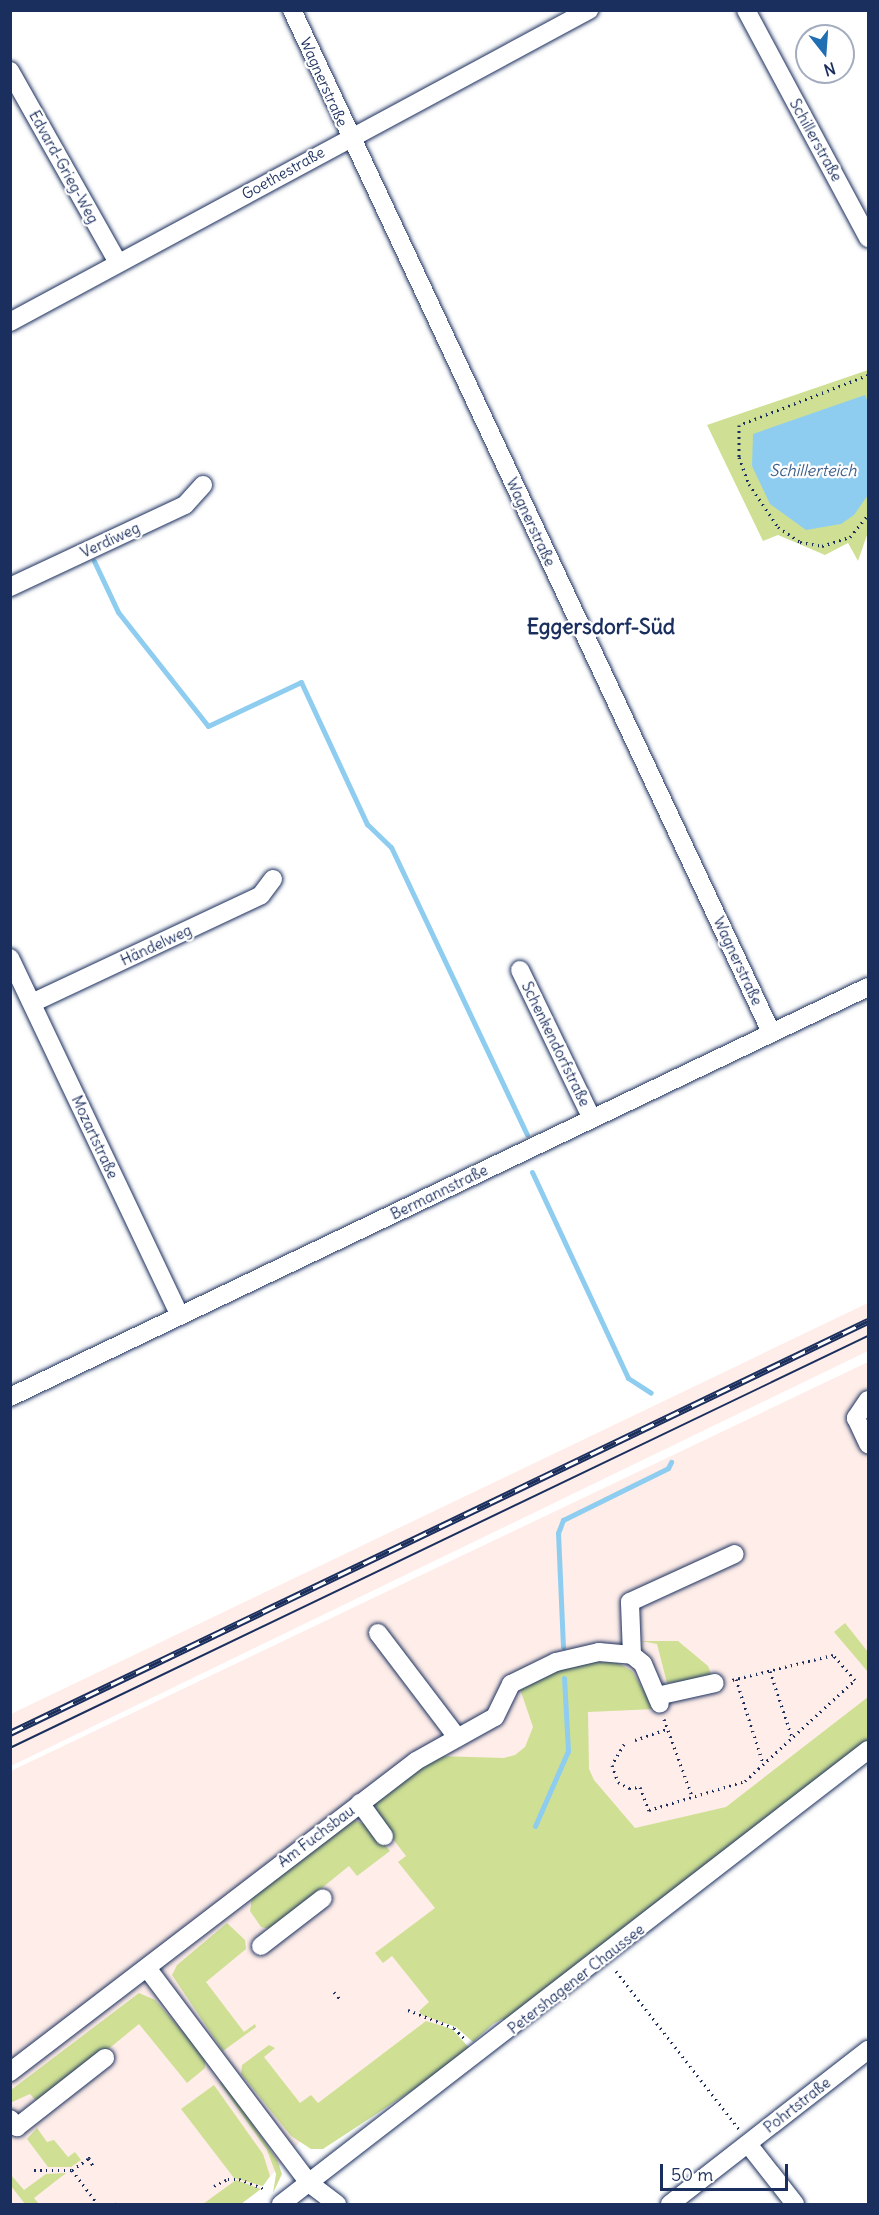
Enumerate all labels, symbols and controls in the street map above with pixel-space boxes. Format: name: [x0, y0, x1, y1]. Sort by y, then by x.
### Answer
north arrow: [795, 24, 855, 84]
street label: Wagnerstraße: [296, 35, 352, 129]
text: N: [821, 58, 838, 80]
street label: Schillerstraße: [786, 96, 846, 184]
street label: Edvard-Grieg-Weg: [25, 107, 103, 227]
street label: Goethestraße: [238, 143, 328, 203]
water label: Schillerteich: [770, 460, 856, 480]
street label: Wagnerstraße: [503, 475, 559, 569]
street label: Verdiweg: [78, 518, 142, 562]
district label: Eggersdorf-Süd: [527, 614, 675, 640]
street label: Wagnerstraße: [710, 914, 766, 1008]
street label: Händelweg: [118, 921, 194, 969]
street label: Schenkendorfstraße: [518, 979, 594, 1109]
street label: Mozartstraße: [68, 1093, 122, 1181]
street label: Bermannstraße: [388, 1161, 490, 1223]
street label: Am Fuchsbau: [274, 1801, 358, 1871]
street label: Petershagener Chaussee: [504, 1920, 648, 2038]
street label: Pohrtstraße: [760, 2073, 834, 2137]
scale bar: [663, 2152, 790, 2190]
text: 50 m: [671, 2163, 713, 2186]

